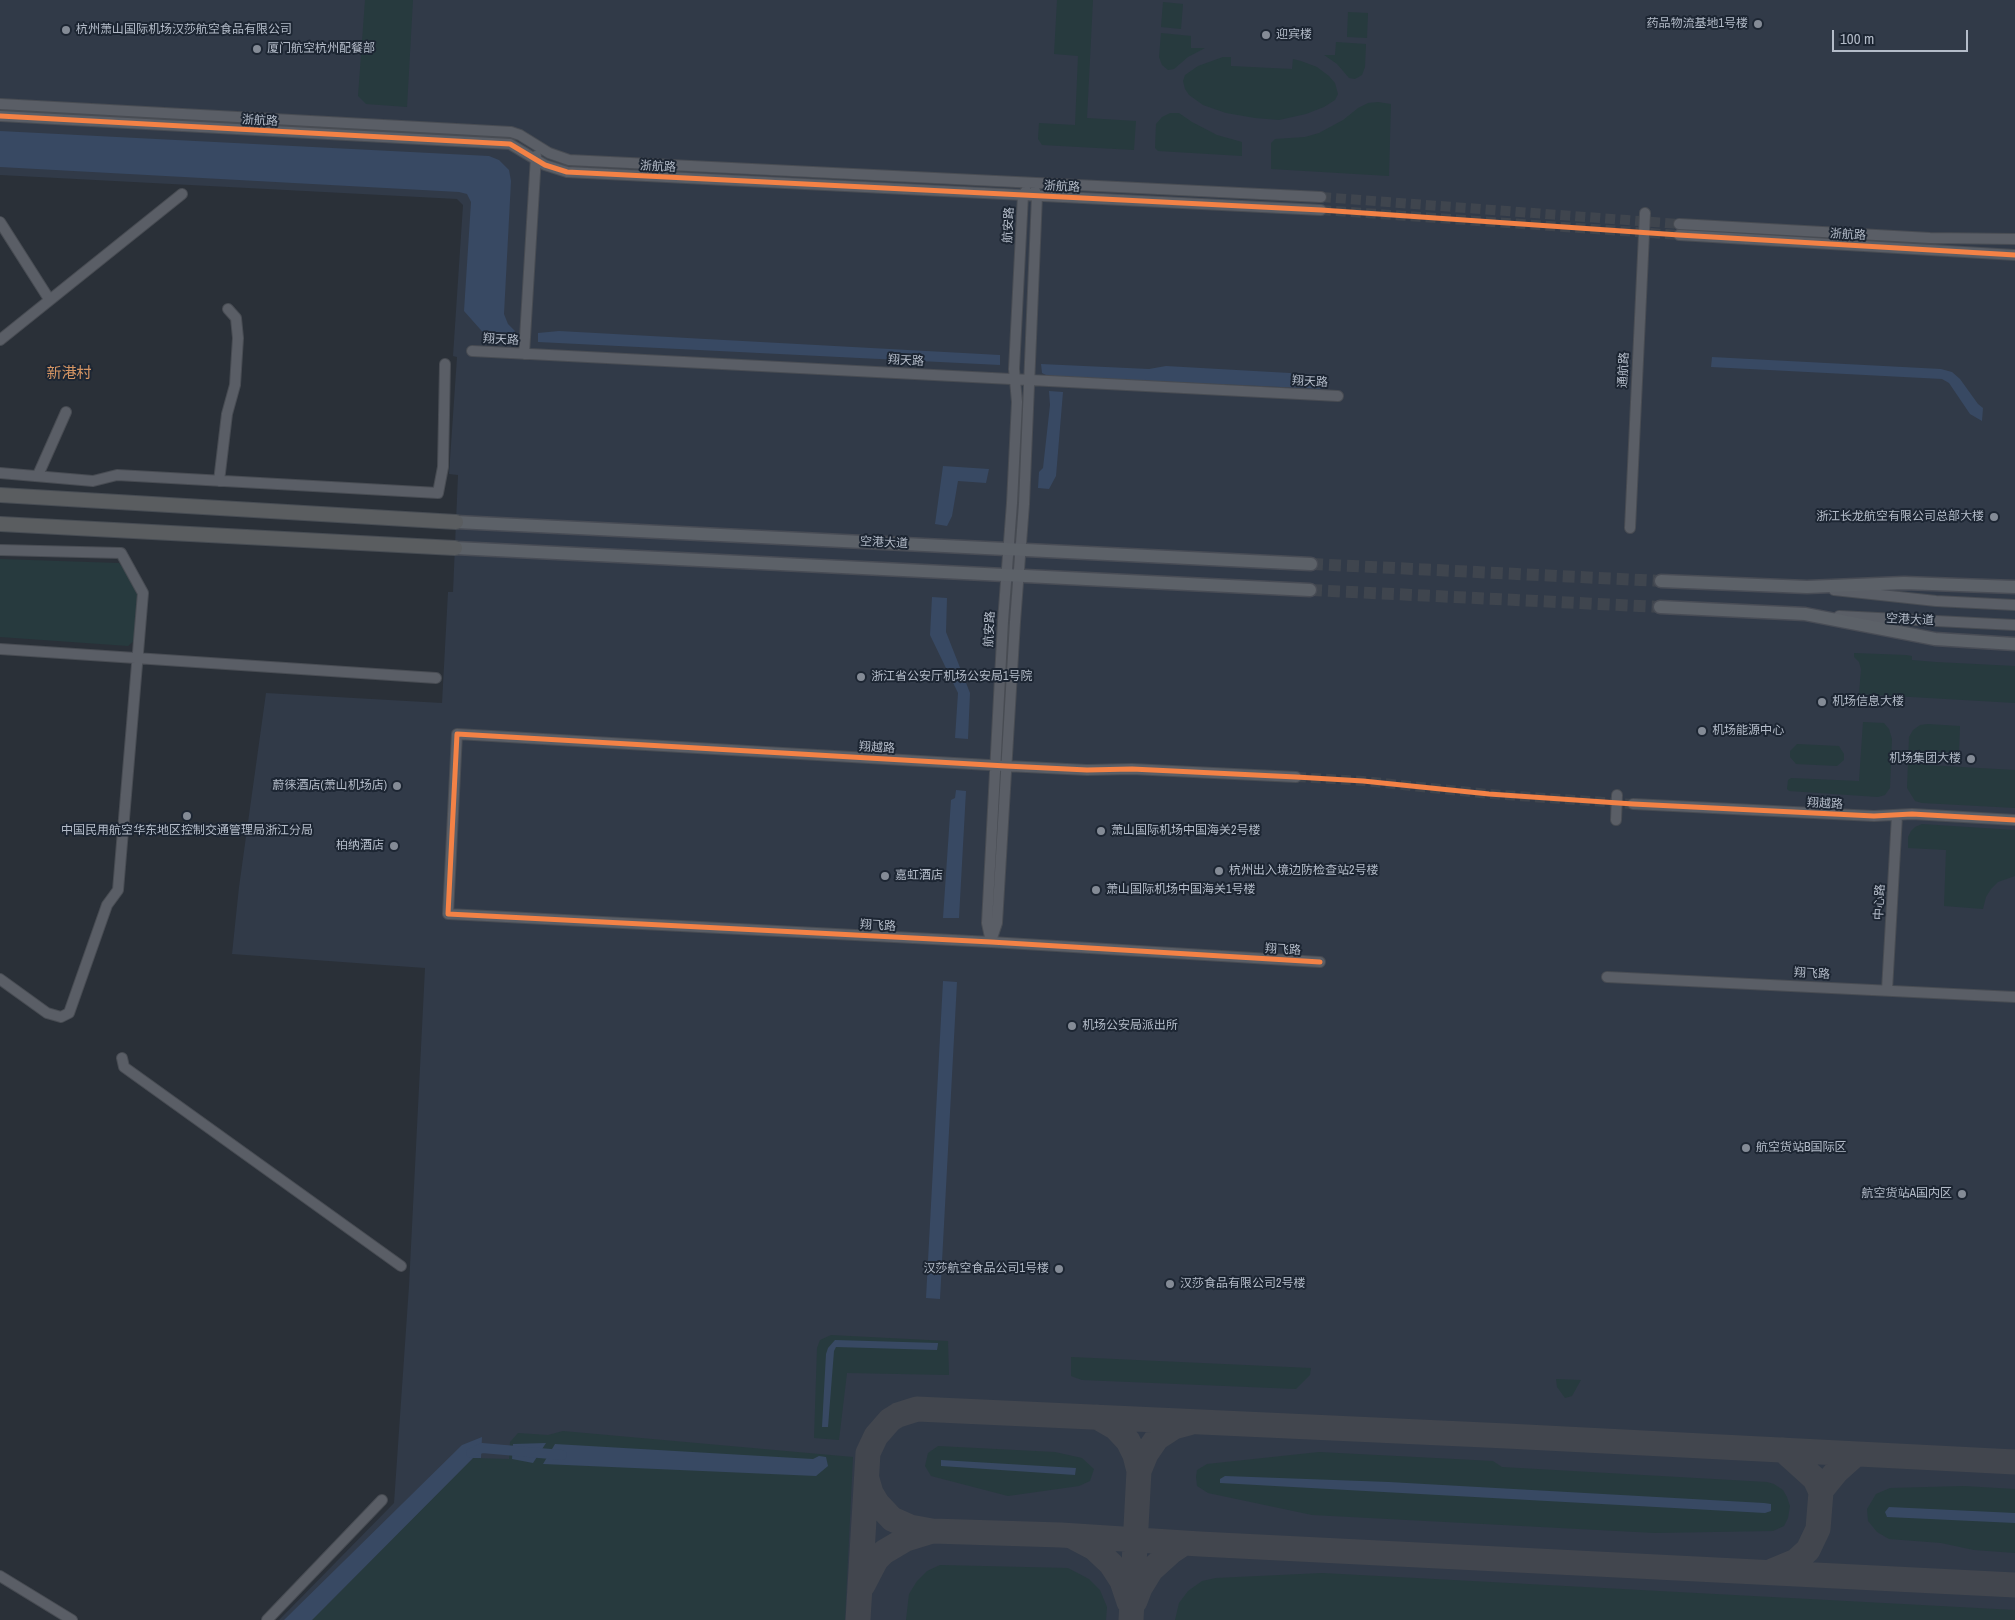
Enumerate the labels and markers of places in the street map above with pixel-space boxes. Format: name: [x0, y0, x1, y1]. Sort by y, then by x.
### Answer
place label: 药品物流基地1号楼: [1647, 17, 1748, 31]
marker: 药品物流基地1号楼: [1752, 18, 1764, 30]
place label: 杭州萧山国际机场汉莎航空食品有限公司: [76, 23, 292, 37]
marker: 杭州萧山国际机场汉莎航空食品有限公司: [60, 24, 72, 36]
place label: 迎宾楼: [1276, 28, 1312, 42]
marker: 迎宾楼: [1260, 29, 1272, 41]
place label: 厦门航空杭州配餐部: [267, 42, 375, 56]
marker: 厦门航空杭州配餐部: [251, 43, 263, 55]
place label: 浙江长龙航空有限公司总部大楼: [1816, 510, 1984, 524]
marker: 浙江长龙航空有限公司总部大楼: [1988, 511, 2000, 523]
place label: 浙江省公安厅机场公安局1号院: [871, 670, 1032, 684]
marker: 浙江省公安厅机场公安局1号院: [855, 671, 867, 683]
place label: 机场信息大楼: [1832, 695, 1904, 709]
marker: 机场信息大楼: [1816, 696, 1828, 708]
place label: 机场能源中心: [1712, 724, 1784, 738]
marker: 机场能源中心: [1696, 725, 1708, 737]
place label: 机场集团大楼: [1889, 752, 1961, 766]
marker: 机场集团大楼: [1965, 753, 1977, 765]
place label: 蔚徕酒店(萧山机场店): [272, 779, 387, 793]
marker: 蔚徕酒店(萧山机场店): [391, 780, 403, 792]
marker: 中国民用航空华东地区控制交通管理局浙江分局: [181, 810, 193, 822]
place label: 中国民用航空华东地区控制交通管理局浙江分局: [61, 824, 313, 838]
place label: 萧山国际机场中国海关2号楼: [1111, 824, 1260, 838]
marker: 萧山国际机场中国海关2号楼: [1095, 825, 1107, 837]
place label: 柏纳酒店: [336, 839, 384, 853]
marker: 柏纳酒店: [388, 840, 400, 852]
place label: 杭州出入境边防检查站2号楼: [1229, 864, 1378, 878]
marker: 杭州出入境边防检查站2号楼: [1213, 865, 1225, 877]
place label: 嘉虹酒店: [895, 869, 943, 883]
marker: 嘉虹酒店: [879, 870, 891, 882]
place label: 萧山国际机场中国海关1号楼: [1106, 883, 1255, 897]
marker: 萧山国际机场中国海关1号楼: [1090, 884, 1102, 896]
place label: 机场公安局派出所: [1082, 1019, 1178, 1033]
marker: 机场公安局派出所: [1066, 1020, 1078, 1032]
place label: 航空货站B国际区: [1756, 1141, 1847, 1155]
marker: 航空货站B国际区: [1740, 1142, 1752, 1154]
place label: 航空货站A国内区: [1861, 1187, 1952, 1201]
marker: 航空货站A国内区: [1956, 1188, 1968, 1200]
place label: 汉莎航空食品公司1号楼: [924, 1262, 1049, 1276]
marker: 汉莎航空食品公司1号楼: [1053, 1263, 1065, 1275]
place label: 汉莎食品有限公司2号楼: [1180, 1277, 1305, 1291]
marker: 汉莎食品有限公司2号楼: [1164, 1278, 1176, 1290]

